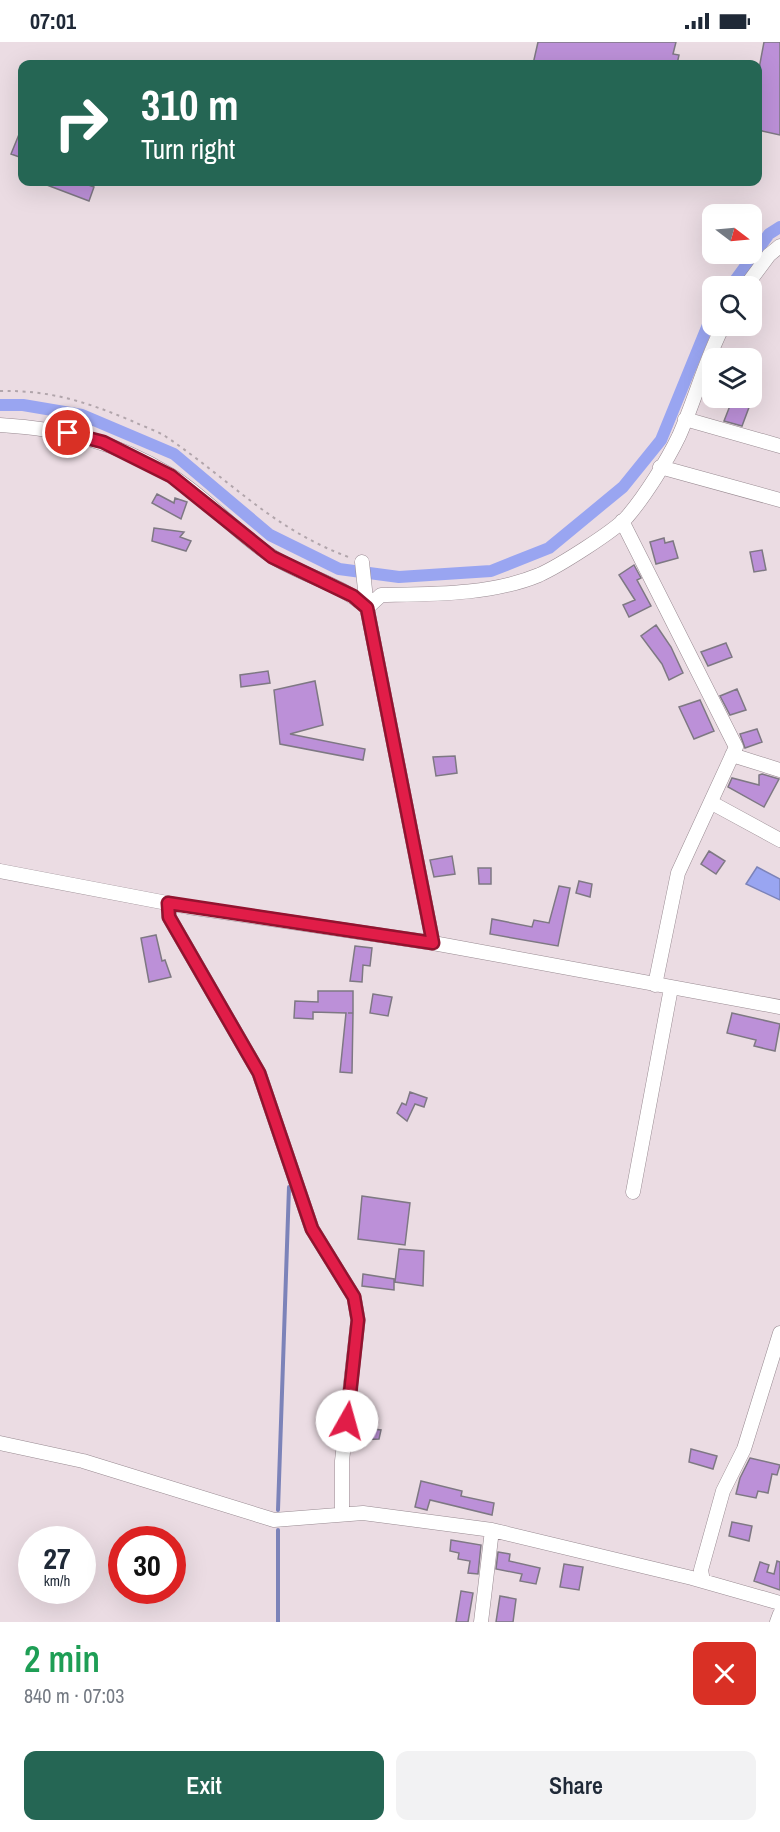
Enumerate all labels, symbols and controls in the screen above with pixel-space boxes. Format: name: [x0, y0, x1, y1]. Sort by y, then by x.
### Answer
text: 07:01: [30, 6, 76, 36]
text: 310 m: [141, 77, 239, 133]
icon: right: [42, 84, 120, 162]
text: Turn right: [141, 131, 235, 167]
north arrow: [702, 204, 762, 264]
map controls: [702, 204, 762, 408]
button: search: [702, 276, 762, 336]
button: layers: [702, 348, 762, 408]
pin: [42, 407, 93, 458]
icon: arrive: [51, 416, 84, 449]
position arrow: [315, 1389, 379, 1453]
speed limit sign: 30: [108, 1526, 186, 1604]
text: 27: [43, 1538, 71, 1578]
text: km/h: [44, 1570, 70, 1591]
text: 2 min: [24, 1635, 100, 1683]
button: close: [693, 1642, 756, 1705]
text: 840 m · 07:03: [24, 1682, 124, 1709]
button: Exit: [24, 1751, 384, 1820]
button: Share: [396, 1751, 756, 1820]

